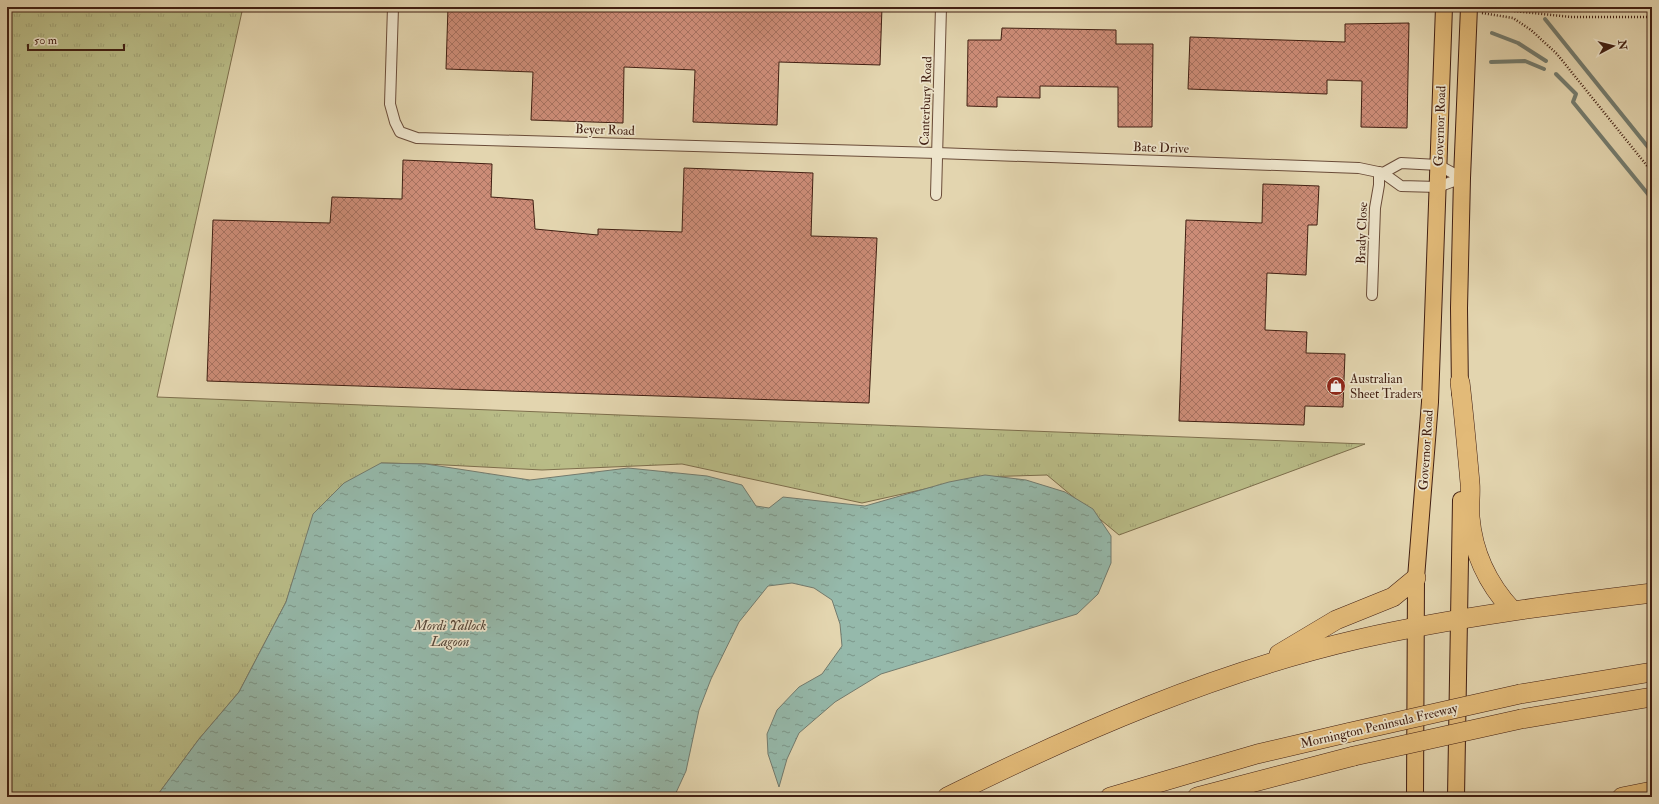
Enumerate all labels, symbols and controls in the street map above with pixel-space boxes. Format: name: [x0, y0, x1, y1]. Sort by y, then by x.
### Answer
scale bar: [28, 26, 124, 52]
north arrow: [1593, 26, 1633, 66]
text: 50 m: [34, 33, 58, 48]
text: N: [1615, 38, 1630, 52]
street label: Canterbury Road: [916, 55, 937, 146]
street label: Governor Road: [1431, 85, 1449, 167]
street label: Beyer Road: [575, 121, 636, 140]
street label: Bate Drive: [1133, 139, 1190, 157]
street label: Brady Close: [1353, 201, 1372, 265]
place label: Australian Sheet Traders: [1349, 371, 1422, 402]
shop icon: Australian Sheet Traders: [1325, 375, 1347, 397]
street label: Governor Road: [1415, 409, 1437, 491]
water label: Mordi Yallock Lagoon: [413, 617, 486, 650]
street label: Mornington Peninsula Freeway: [1299, 700, 1460, 753]

